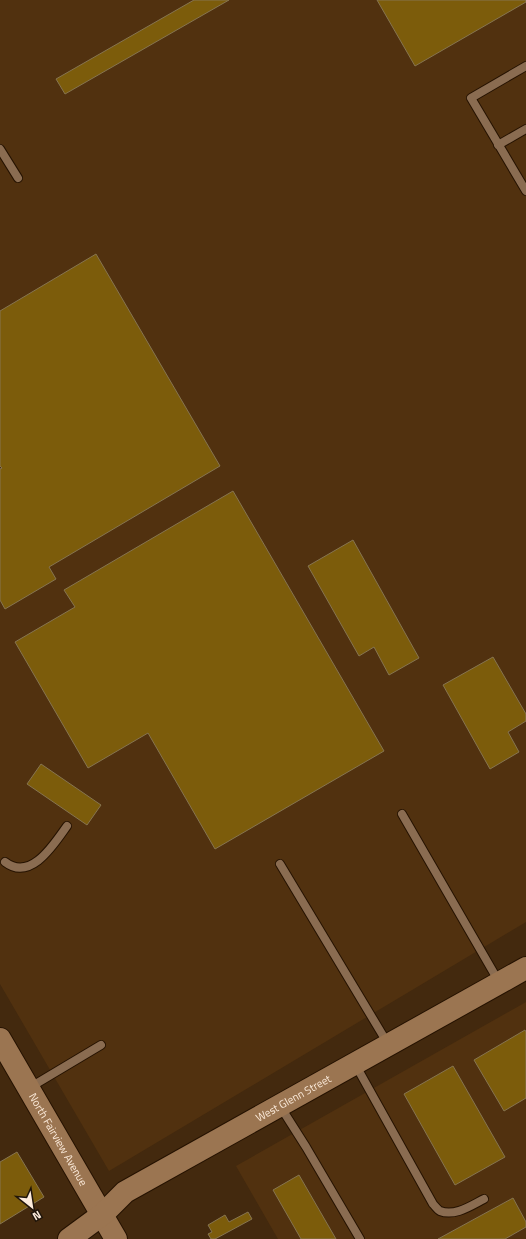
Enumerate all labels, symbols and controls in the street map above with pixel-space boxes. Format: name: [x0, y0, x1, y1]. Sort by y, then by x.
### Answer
street label: West Glenn Street: [253, 1070, 334, 1126]
street label: North Fairview Avenue: [25, 1090, 92, 1189]
north arrow: [12, 1187, 52, 1227]
text: N: [30, 1207, 44, 1224]

